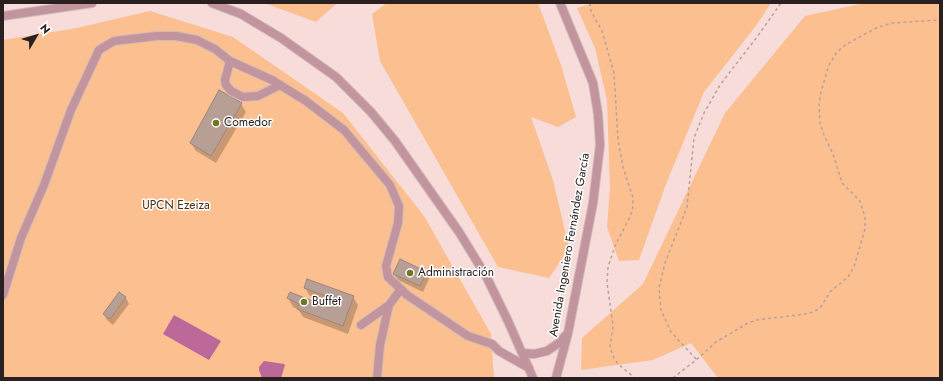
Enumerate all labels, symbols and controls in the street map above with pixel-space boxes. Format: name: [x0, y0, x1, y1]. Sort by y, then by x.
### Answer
north arrow: [16, 16, 56, 56]
text: N: [36, 20, 54, 37]
place label: Comedor: [224, 116, 272, 130]
marker: Comedor: [211, 118, 221, 128]
street label: Avenida Ingeniero Fernández García: [547, 152, 593, 338]
park label: UPCN Ezeiza: [142, 199, 210, 213]
place label: Administración: [418, 266, 494, 280]
marker: Administración: [405, 268, 415, 278]
place label: Buffet: [312, 295, 341, 309]
marker: Buffet: [299, 297, 309, 307]

